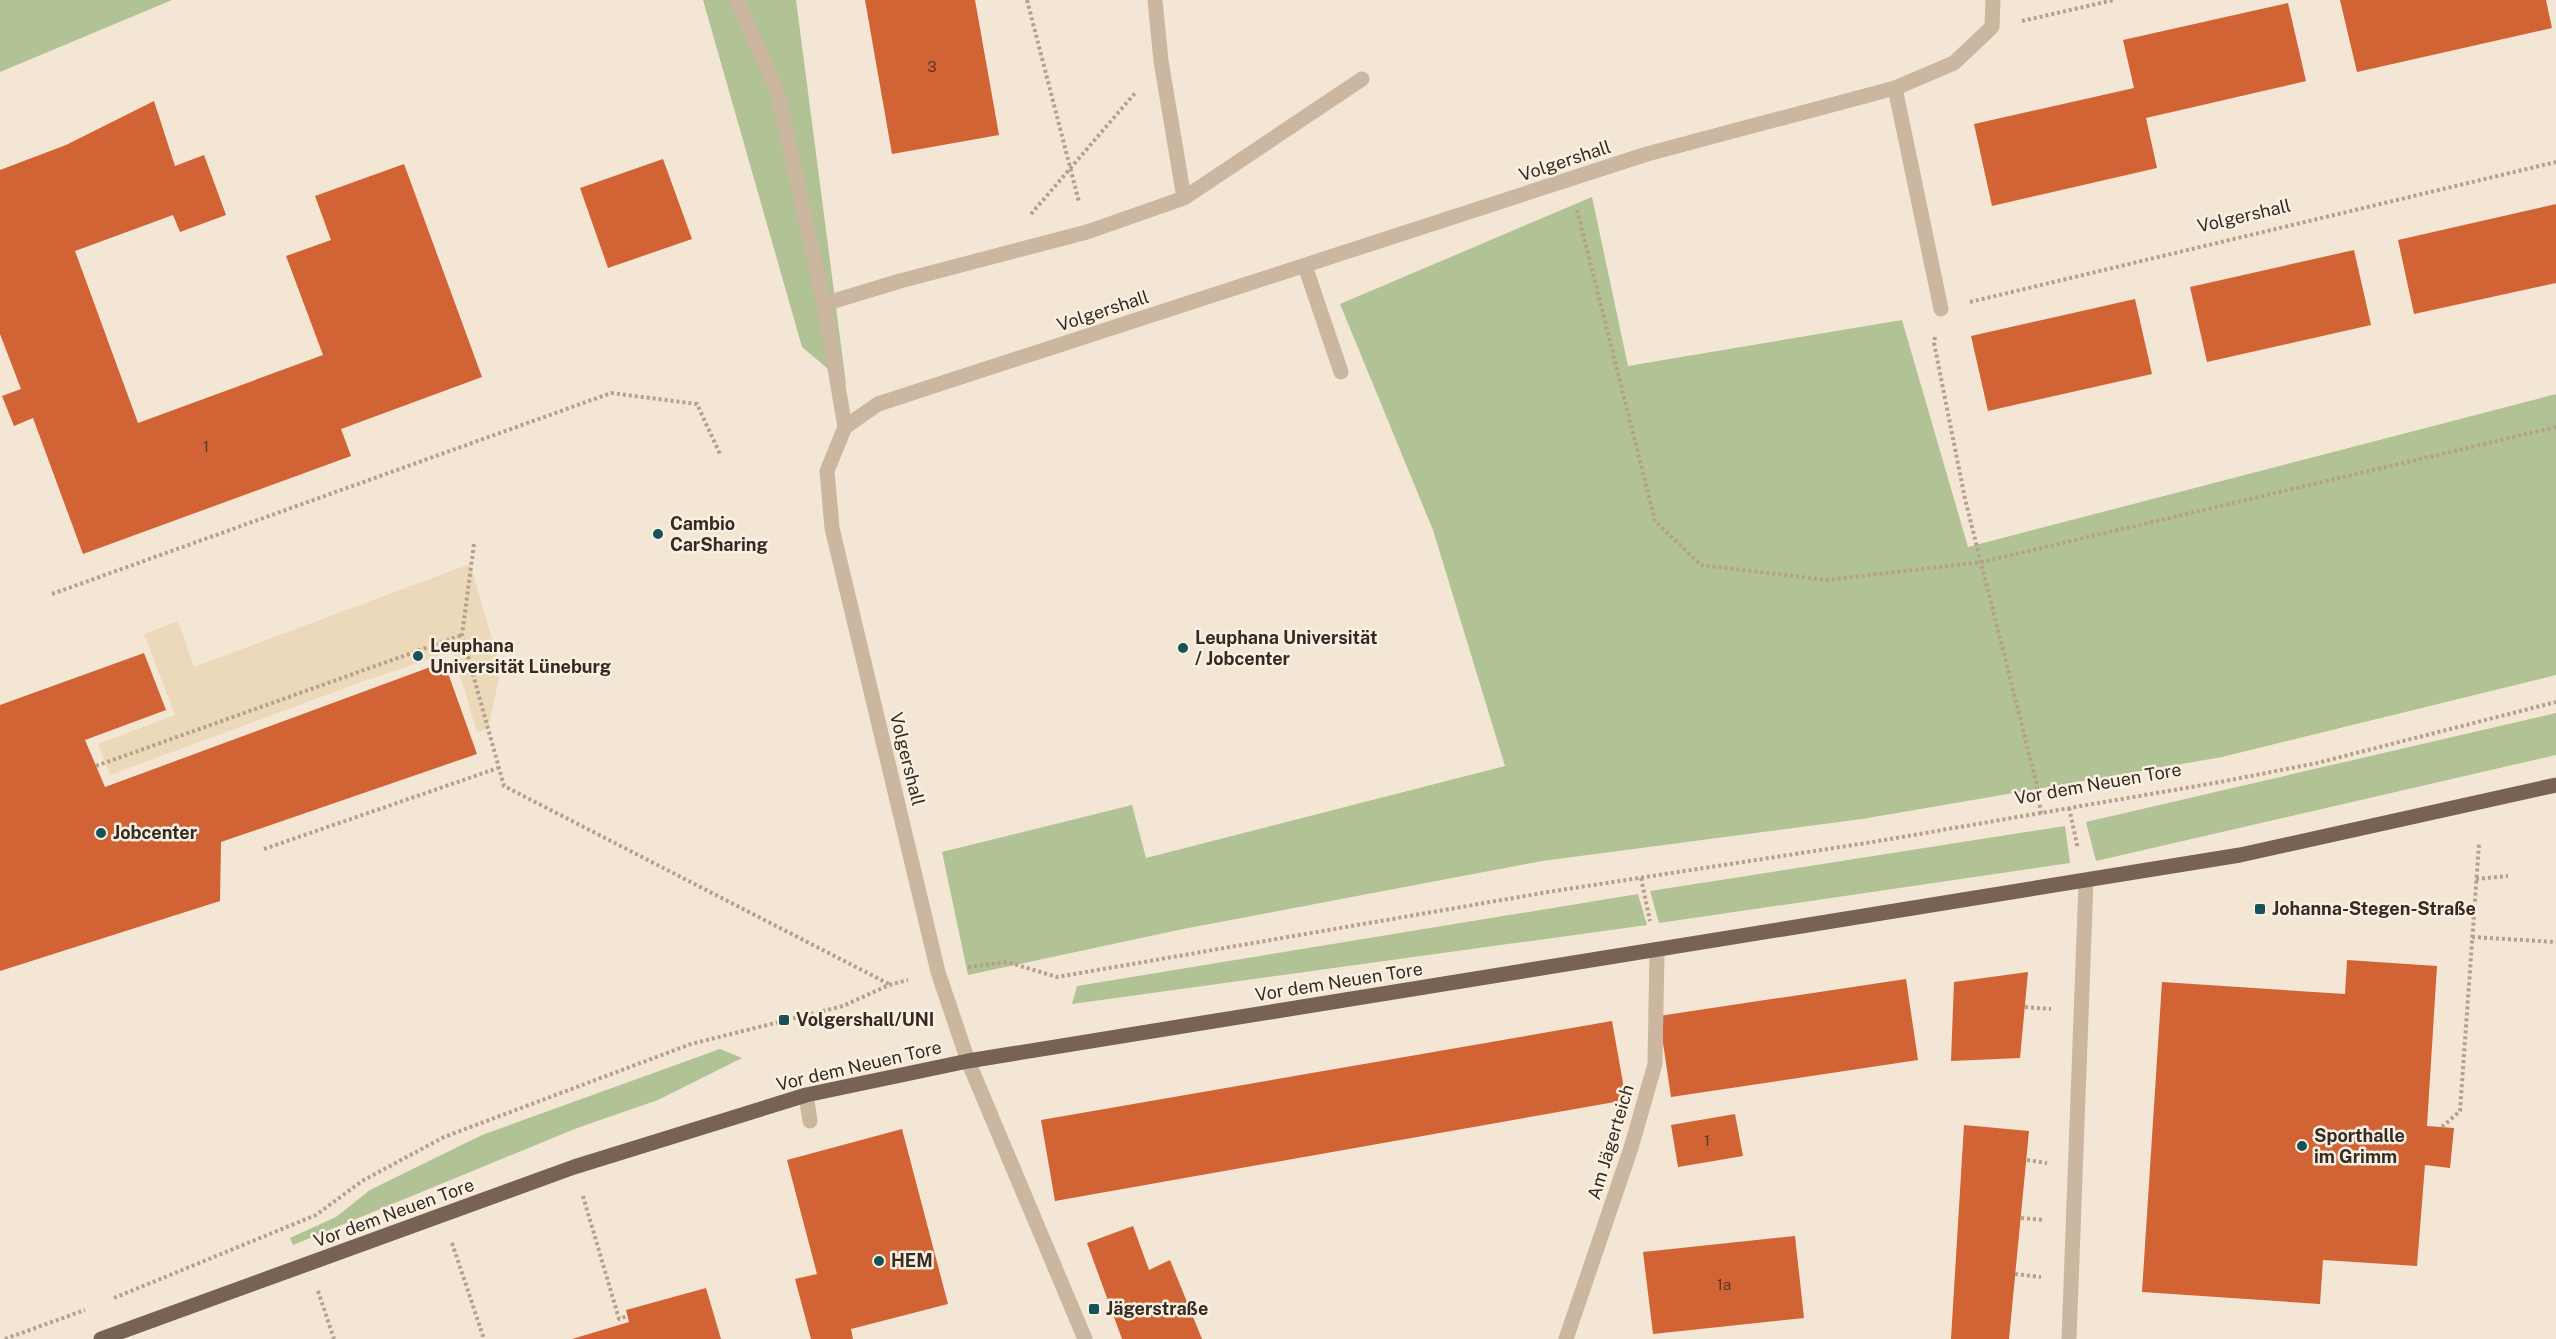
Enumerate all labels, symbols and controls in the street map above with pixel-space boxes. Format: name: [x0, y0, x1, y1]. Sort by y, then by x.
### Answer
house number: 3: [927, 58, 937, 75]
street label: Volgershall: [1516, 136, 1613, 185]
street label: Volgershall: [2195, 195, 2293, 236]
street label: Volgershall: [1054, 286, 1151, 335]
house number: 1: [203, 438, 209, 455]
place label: Cambio CarSharing: [670, 513, 768, 555]
marker: Cambio CarSharing: [651, 527, 665, 541]
place label: Leuphana Universität / Jobcenter: [1195, 627, 1377, 669]
place label: Leuphana Universität Lüneburg: [430, 635, 611, 677]
marker: Leuphana Universität / Jobcenter: [1176, 641, 1190, 655]
marker: Leuphana Universität Lüneburg: [411, 649, 425, 663]
street label: Volgershall: [886, 710, 929, 808]
street label: Vor dem Neuen Tore: [2013, 758, 2183, 809]
place label: Jobcenter: [113, 822, 198, 843]
marker: Jobcenter: [94, 826, 108, 840]
place label: Johanna-Stegen-Straße: [2272, 898, 2476, 919]
marker: Johanna-Stegen-Straße: [2253, 902, 2267, 916]
street label: Vor dem Neuen Tore: [1254, 958, 1424, 1005]
place label: Volgershall/UNI: [796, 1009, 934, 1030]
marker: Volgershall/UNI: [777, 1013, 791, 1027]
street label: Vor dem Neuen Tore: [774, 1036, 944, 1095]
street label: Am Jägerteich: [1583, 1082, 1638, 1202]
place label: Sporthalle im Grimm: [2314, 1125, 2405, 1167]
house number: 1: [1704, 1132, 1710, 1149]
marker: Sporthalle im Grimm: [2295, 1139, 2309, 1153]
street label: Vor dem Neuen Tore: [311, 1174, 477, 1251]
place label: HEM: [891, 1250, 933, 1271]
marker: HEM: [872, 1254, 886, 1268]
house number: 1a: [1717, 1276, 1731, 1293]
place label: Jägerstraße: [1106, 1298, 1208, 1319]
marker: Jägerstraße: [1087, 1302, 1101, 1316]

